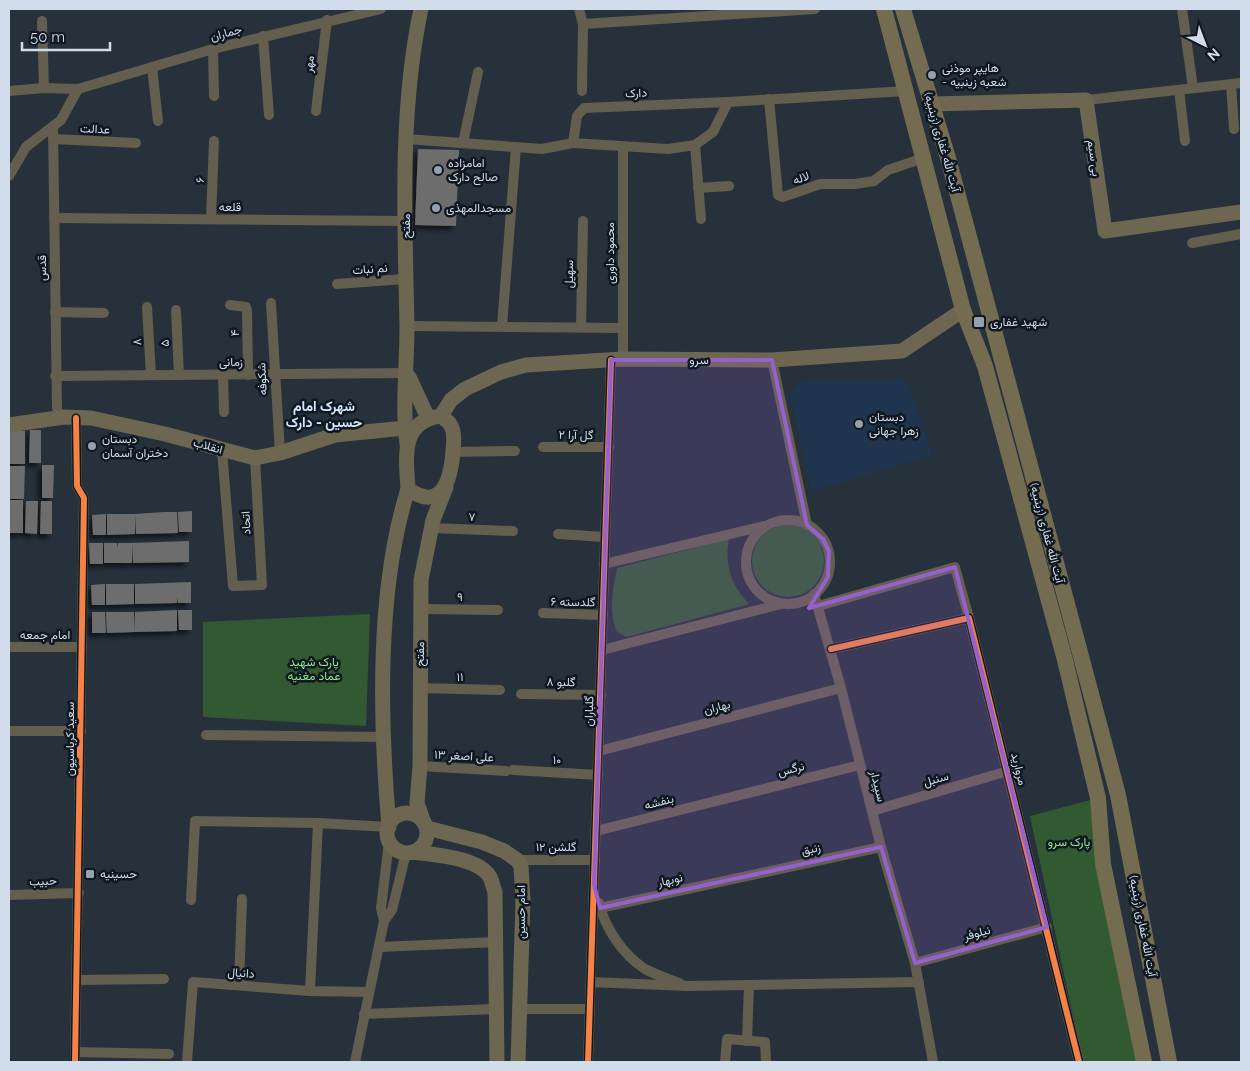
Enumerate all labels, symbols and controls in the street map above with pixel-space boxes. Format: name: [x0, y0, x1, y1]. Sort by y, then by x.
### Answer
scale bar: [22, 20, 110, 52]
north arrow: [1180, 20, 1230, 70]
street label: جماران: [209, 22, 244, 45]
text: 50 m: [30, 28, 65, 46]
text: N: [1204, 45, 1223, 64]
street label: مهر: [301, 55, 318, 74]
place label: هایپر موذنی - شعبه زینبیه: [942, 61, 1007, 90]
marker: هایپر موذنی - شعبه زینبیه: [926, 69, 938, 81]
street label: دارک: [625, 86, 648, 101]
street label: آیت الله غفاری (زینبیه): [920, 91, 963, 195]
street label: عدالت: [80, 121, 110, 137]
street label: بی سیم: [1084, 139, 1104, 178]
place label: امامزاده صالح دارک: [448, 156, 498, 186]
marker: امامزاده صالح دارک: [432, 164, 444, 176]
street label: لاله: [791, 169, 811, 187]
street label: ۶: [193, 177, 207, 183]
street label: قلعه: [219, 200, 241, 214]
place label: مسجدالمهذی: [446, 201, 511, 216]
marker: مسجدالمهذی: [430, 202, 442, 214]
street label: مفتح: [399, 214, 415, 238]
street label: محمود داوری: [603, 222, 618, 284]
street label: قدس: [35, 255, 50, 281]
street label: سهیل: [562, 260, 577, 288]
street label: نم نبات: [352, 261, 388, 278]
marker: شهید غفاری: [972, 315, 986, 329]
place label: شهید غفاری: [990, 315, 1047, 330]
street label: ۴: [228, 329, 242, 337]
street label: ۸: [130, 338, 144, 346]
street label: ۵: [158, 339, 172, 347]
street label: سرو: [689, 353, 709, 368]
street label: زمانی: [219, 355, 243, 370]
street label: شکوفه: [254, 362, 271, 396]
district label: شهرک امام حسین - دارک: [286, 398, 363, 431]
place label: دبستان زهرا جهانی: [869, 410, 919, 439]
marker: دبستان زهرا جهانی: [853, 418, 865, 430]
street label: گل آرا ۲: [559, 428, 593, 443]
place label: دبستان دختران آسمان: [102, 432, 169, 461]
street label: انقلاب: [192, 435, 224, 457]
marker: دبستان دختران آسمان: [86, 440, 98, 452]
street label: آیت الله غفاری (زینبیه): [1026, 481, 1067, 586]
street label: ۷: [468, 510, 476, 524]
street label: اتحاد: [238, 511, 254, 535]
street label: ۹: [457, 590, 463, 604]
street label: گلدسته ۶: [551, 595, 595, 609]
street label: امام جمعه: [20, 628, 70, 643]
street label: مفتح: [413, 641, 429, 667]
park label: پارک شهید عماد مغنیه: [288, 655, 340, 683]
street label: ۱۱: [456, 670, 464, 684]
street label: گلبو ۸: [546, 675, 576, 690]
street label: گلباران: [581, 695, 598, 727]
street label: بهاران: [702, 697, 732, 718]
street label: سعید کرباسیون: [63, 702, 78, 776]
street label: علی اصغر ۱۳: [434, 747, 494, 766]
street label: مروارید: [1007, 751, 1030, 787]
street label: ۱۰: [552, 753, 562, 767]
street label: نرگس: [776, 759, 806, 780]
street label: سپیدار: [866, 768, 889, 803]
street label: سنبل: [922, 769, 951, 790]
street label: بنفشه: [643, 792, 675, 812]
park label: پارک سرو: [1048, 835, 1091, 850]
street label: گلشن ۱۲: [536, 840, 576, 855]
street label: زنبق: [800, 840, 822, 859]
place label: حسینیه: [100, 867, 137, 881]
marker: حسینیه: [84, 868, 96, 880]
street label: نوبهار: [655, 870, 684, 891]
street label: حبیب: [29, 874, 57, 888]
street label: آیت الله غفاری (زینبیه): [1125, 874, 1160, 979]
street label: امام حسین: [514, 885, 529, 939]
street label: نیلوفر: [961, 923, 992, 944]
street label: دانیال: [227, 965, 255, 982]

